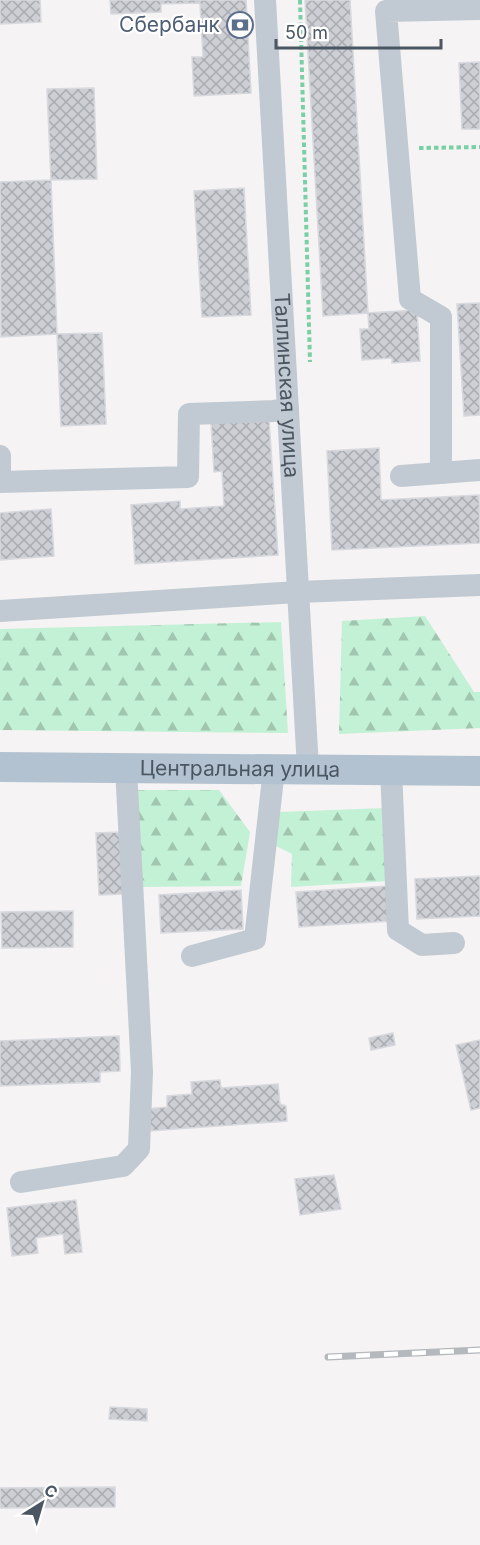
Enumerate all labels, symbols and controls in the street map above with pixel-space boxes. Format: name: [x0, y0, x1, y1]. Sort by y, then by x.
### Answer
bank icon: Сбербанк: [225, 10, 255, 40]
place label: Сбербанк: [119, 12, 221, 37]
scale bar: [276, 12, 441, 50]
text: 50 m: [285, 22, 328, 43]
street label: Таллинская улица: [269, 292, 305, 479]
street label: Центральная улица: [140, 755, 340, 782]
north arrow: [12, 1473, 72, 1533]
text: С: [40, 1479, 62, 1503]

